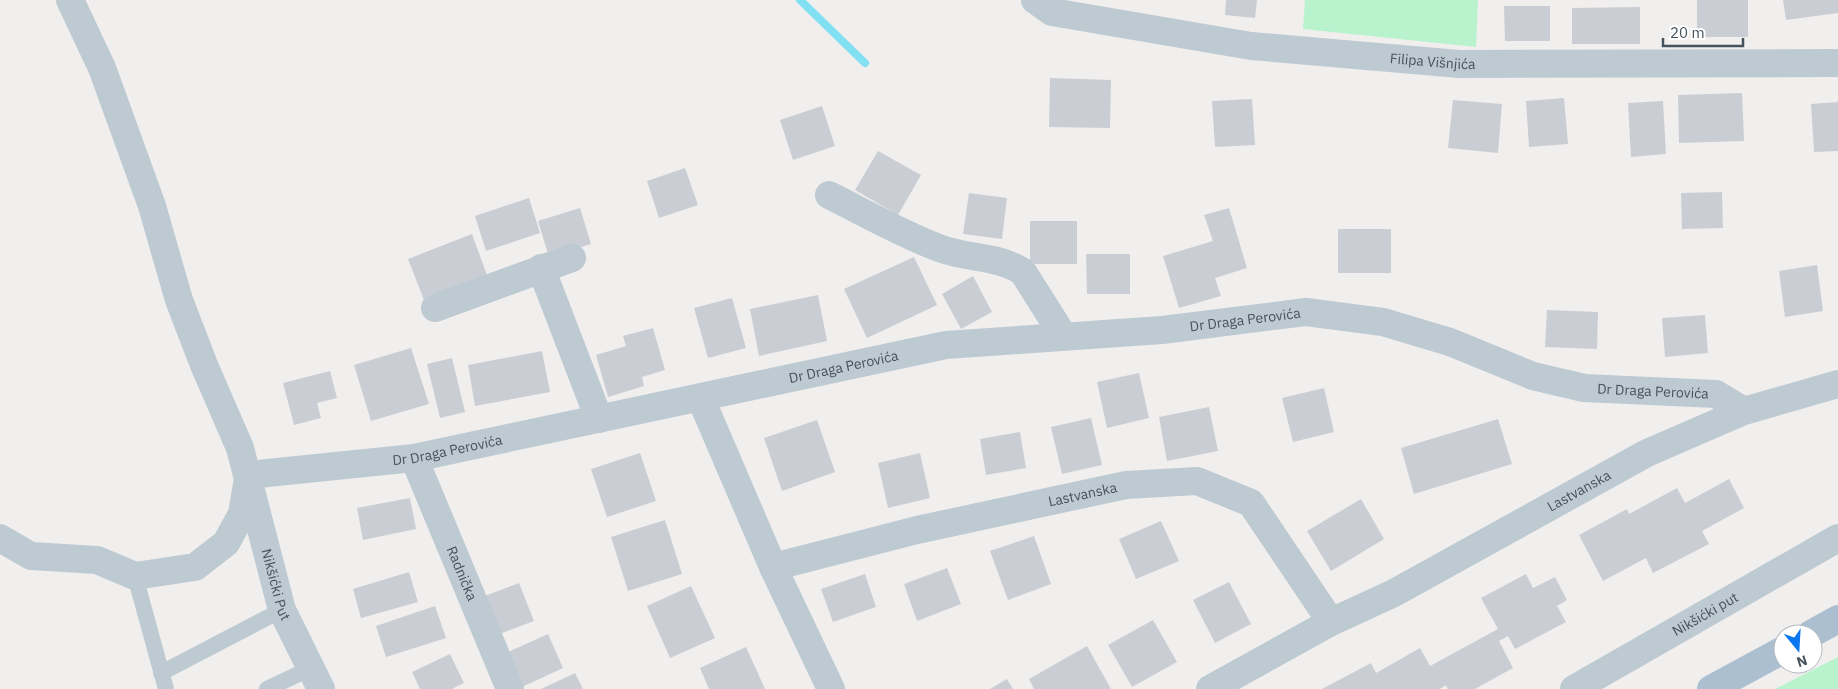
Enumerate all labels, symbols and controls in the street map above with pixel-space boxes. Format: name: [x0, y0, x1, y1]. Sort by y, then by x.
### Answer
scale bar: [1663, 15, 1743, 47]
text: 20 m: [1670, 23, 1705, 42]
street label: Filipa Višnjića: [1389, 49, 1476, 73]
street label: Dr Draga Perovića: [1189, 304, 1302, 335]
street label: Dr Draga Perovića: [787, 346, 901, 387]
street label: Dr Draga Perovića: [1597, 380, 1710, 403]
street label: Dr Draga Perovića: [392, 430, 504, 469]
street label: Lastvanska: [1544, 466, 1614, 515]
street label: Lastvanska: [1046, 478, 1119, 511]
street label: Radnička: [443, 543, 482, 604]
street label: Nikšićki Put: [257, 547, 295, 624]
street label: Nikšićki put: [1669, 588, 1741, 640]
north arrow: [1773, 624, 1823, 674]
text: N: [1794, 651, 1810, 671]

